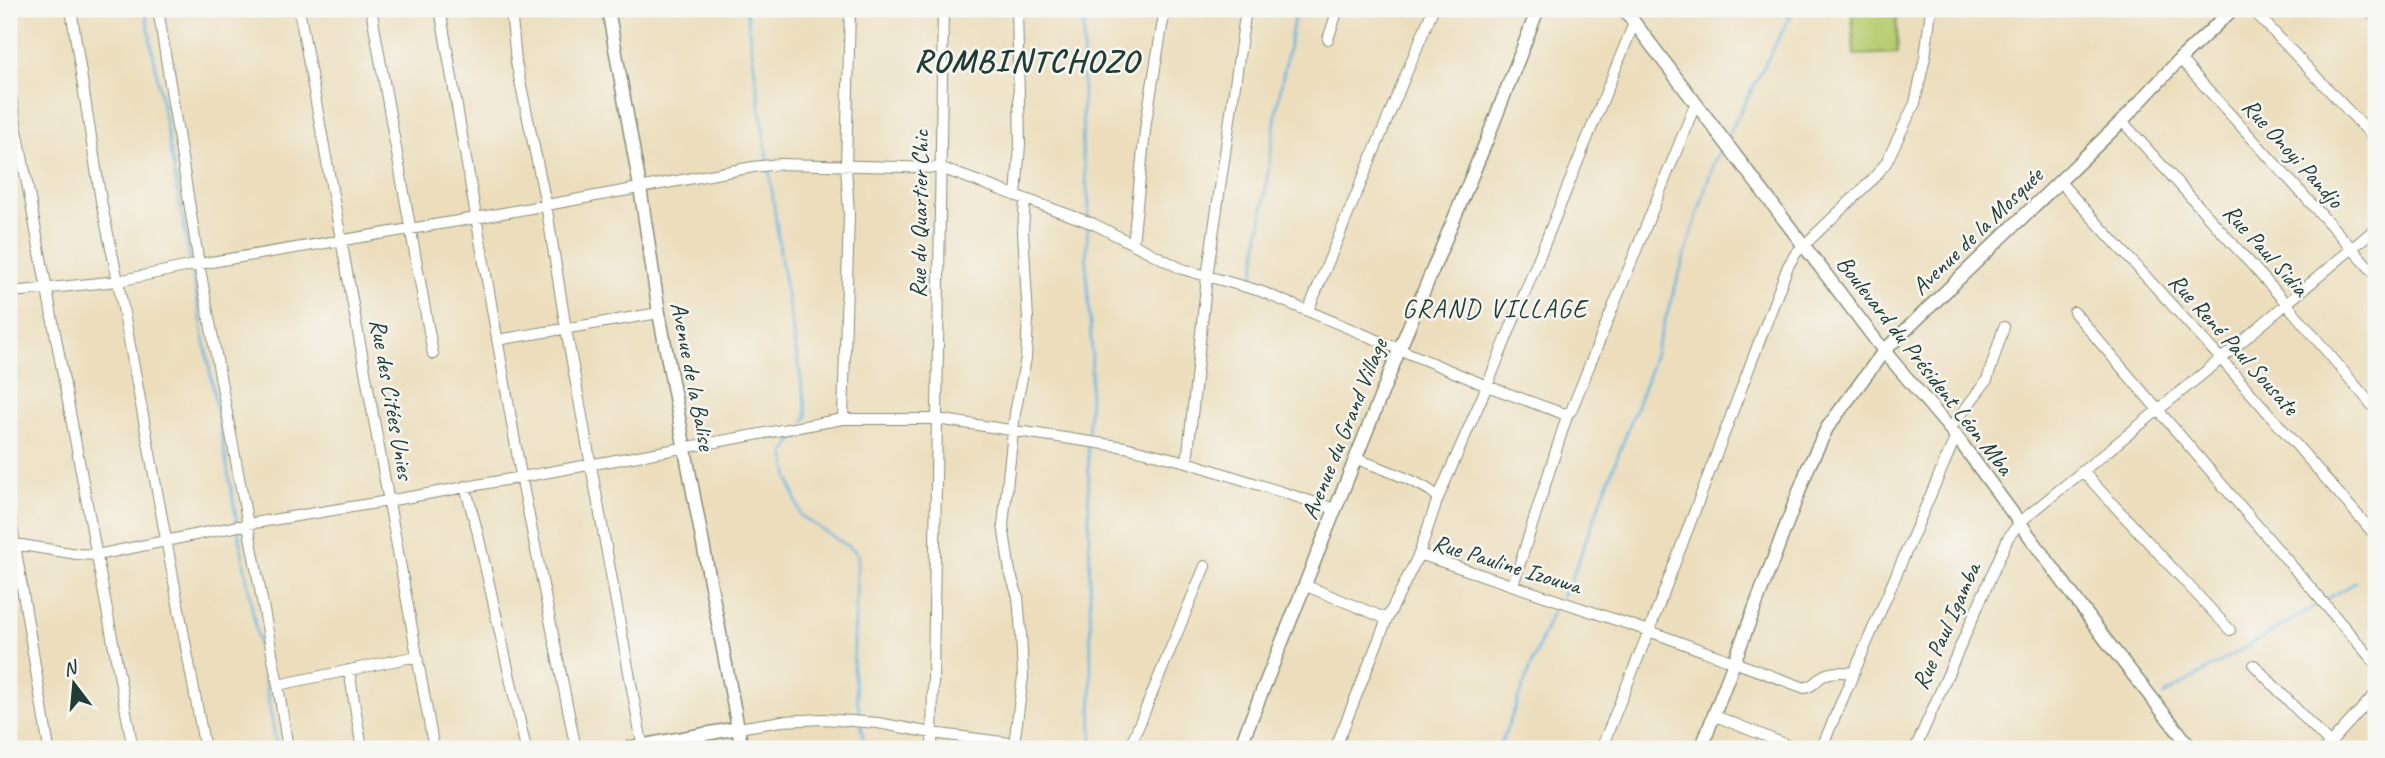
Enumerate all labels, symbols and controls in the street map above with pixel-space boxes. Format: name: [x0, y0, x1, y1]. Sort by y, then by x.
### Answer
district label: ROMBINTCHOZO: [914, 40, 1142, 81]
street label: Rue Onoyi Pandjo: [2236, 92, 2351, 215]
street label: Rue du Quartier Chic: [903, 129, 935, 298]
street label: Avenue de la Mosquée: [1905, 159, 2050, 301]
street label: Rue Paul Sidia: [2217, 198, 2316, 303]
street label: Boulevard du Président Léon Mba: [1830, 249, 2021, 482]
street label: Rue René Paul Sousate: [2162, 267, 2307, 423]
district label: GRAND VILLAGE: [1402, 292, 1589, 325]
street label: Avenue de la Balise: [664, 299, 722, 455]
street label: Rue des Citées Unies: [363, 317, 421, 483]
street label: Avenue du Grand Village: [1294, 332, 1395, 524]
street label: Rue Pauline Izouwa: [1429, 527, 1587, 601]
street label: Rue Paul Igamba: [1905, 556, 1988, 694]
north arrow: [38, 650, 108, 720]
text: N: [61, 655, 82, 682]

